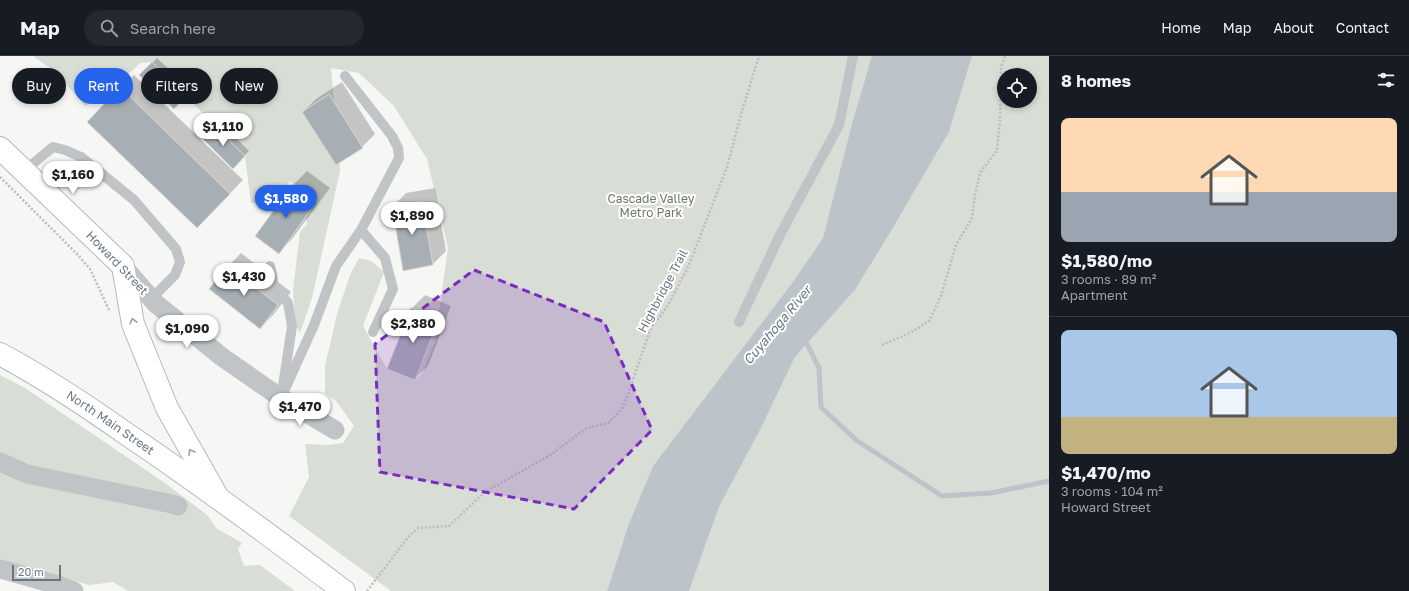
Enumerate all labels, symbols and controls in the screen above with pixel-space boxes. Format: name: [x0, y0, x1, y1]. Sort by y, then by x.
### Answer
search box: [84, 10, 364, 46]
text: Map: [20, 16, 60, 39]
icon: search: [98, 17, 120, 39]
text: Search here: [130, 19, 216, 37]
text: Home: [1161, 19, 1201, 36]
text: Map: [1223, 19, 1251, 36]
text: About: [1273, 19, 1314, 36]
text: Contact: [1336, 19, 1389, 36]
chip: Buy: [12, 68, 66, 104]
chip: Rent: [74, 68, 133, 104]
chip: Filters: [141, 68, 212, 104]
chip: New: [220, 68, 278, 104]
map controls: [997, 68, 1037, 108]
button: locate: [997, 68, 1037, 108]
icon: filters: [1375, 69, 1397, 91]
text: 8 homes: [1061, 70, 1131, 91]
pin: $1,110: [190, 113, 256, 147]
text: $1,110: [202, 118, 244, 134]
icon: home: [1193, 144, 1265, 216]
pin: $1,160: [40, 161, 106, 195]
text: $1,160: [52, 166, 94, 182]
pin: $1,580: [253, 185, 319, 219]
text: $1,580: [264, 190, 308, 206]
park label: Cascade Valley Metro Park: [607, 191, 695, 220]
pin: $1,890: [379, 202, 445, 236]
text: $1,890: [390, 207, 434, 223]
street label: Howard Street: [83, 228, 152, 298]
street label: Highbridge Trail: [634, 247, 691, 335]
text: $1,580/mo: [1061, 250, 1152, 271]
pin: $1,430: [211, 263, 277, 297]
text: $1,430: [222, 268, 266, 284]
text: 3 rooms · 89 m²: [1061, 271, 1156, 287]
water label: Cuyahoga River: [740, 281, 816, 367]
text: Apartment: [1061, 287, 1128, 303]
pin: $2,380: [380, 310, 446, 344]
pin: $1,090: [154, 315, 220, 349]
text: $2,380: [390, 315, 436, 331]
one-way arrow: [129, 317, 137, 324]
text: $1,090: [165, 320, 209, 336]
icon: home: [1193, 356, 1265, 428]
street label: North Main Street: [64, 387, 157, 458]
pin: $1,470: [267, 393, 333, 427]
text: $1,470: [278, 398, 322, 414]
one-way arrow: [188, 449, 195, 456]
text: $1,470/mo: [1061, 462, 1151, 483]
text: 3 rooms · 104 m²: [1061, 483, 1163, 499]
text: Howard Street: [1061, 499, 1151, 515]
scale bar: [12, 563, 61, 582]
text: 20 m: [18, 565, 44, 578]

